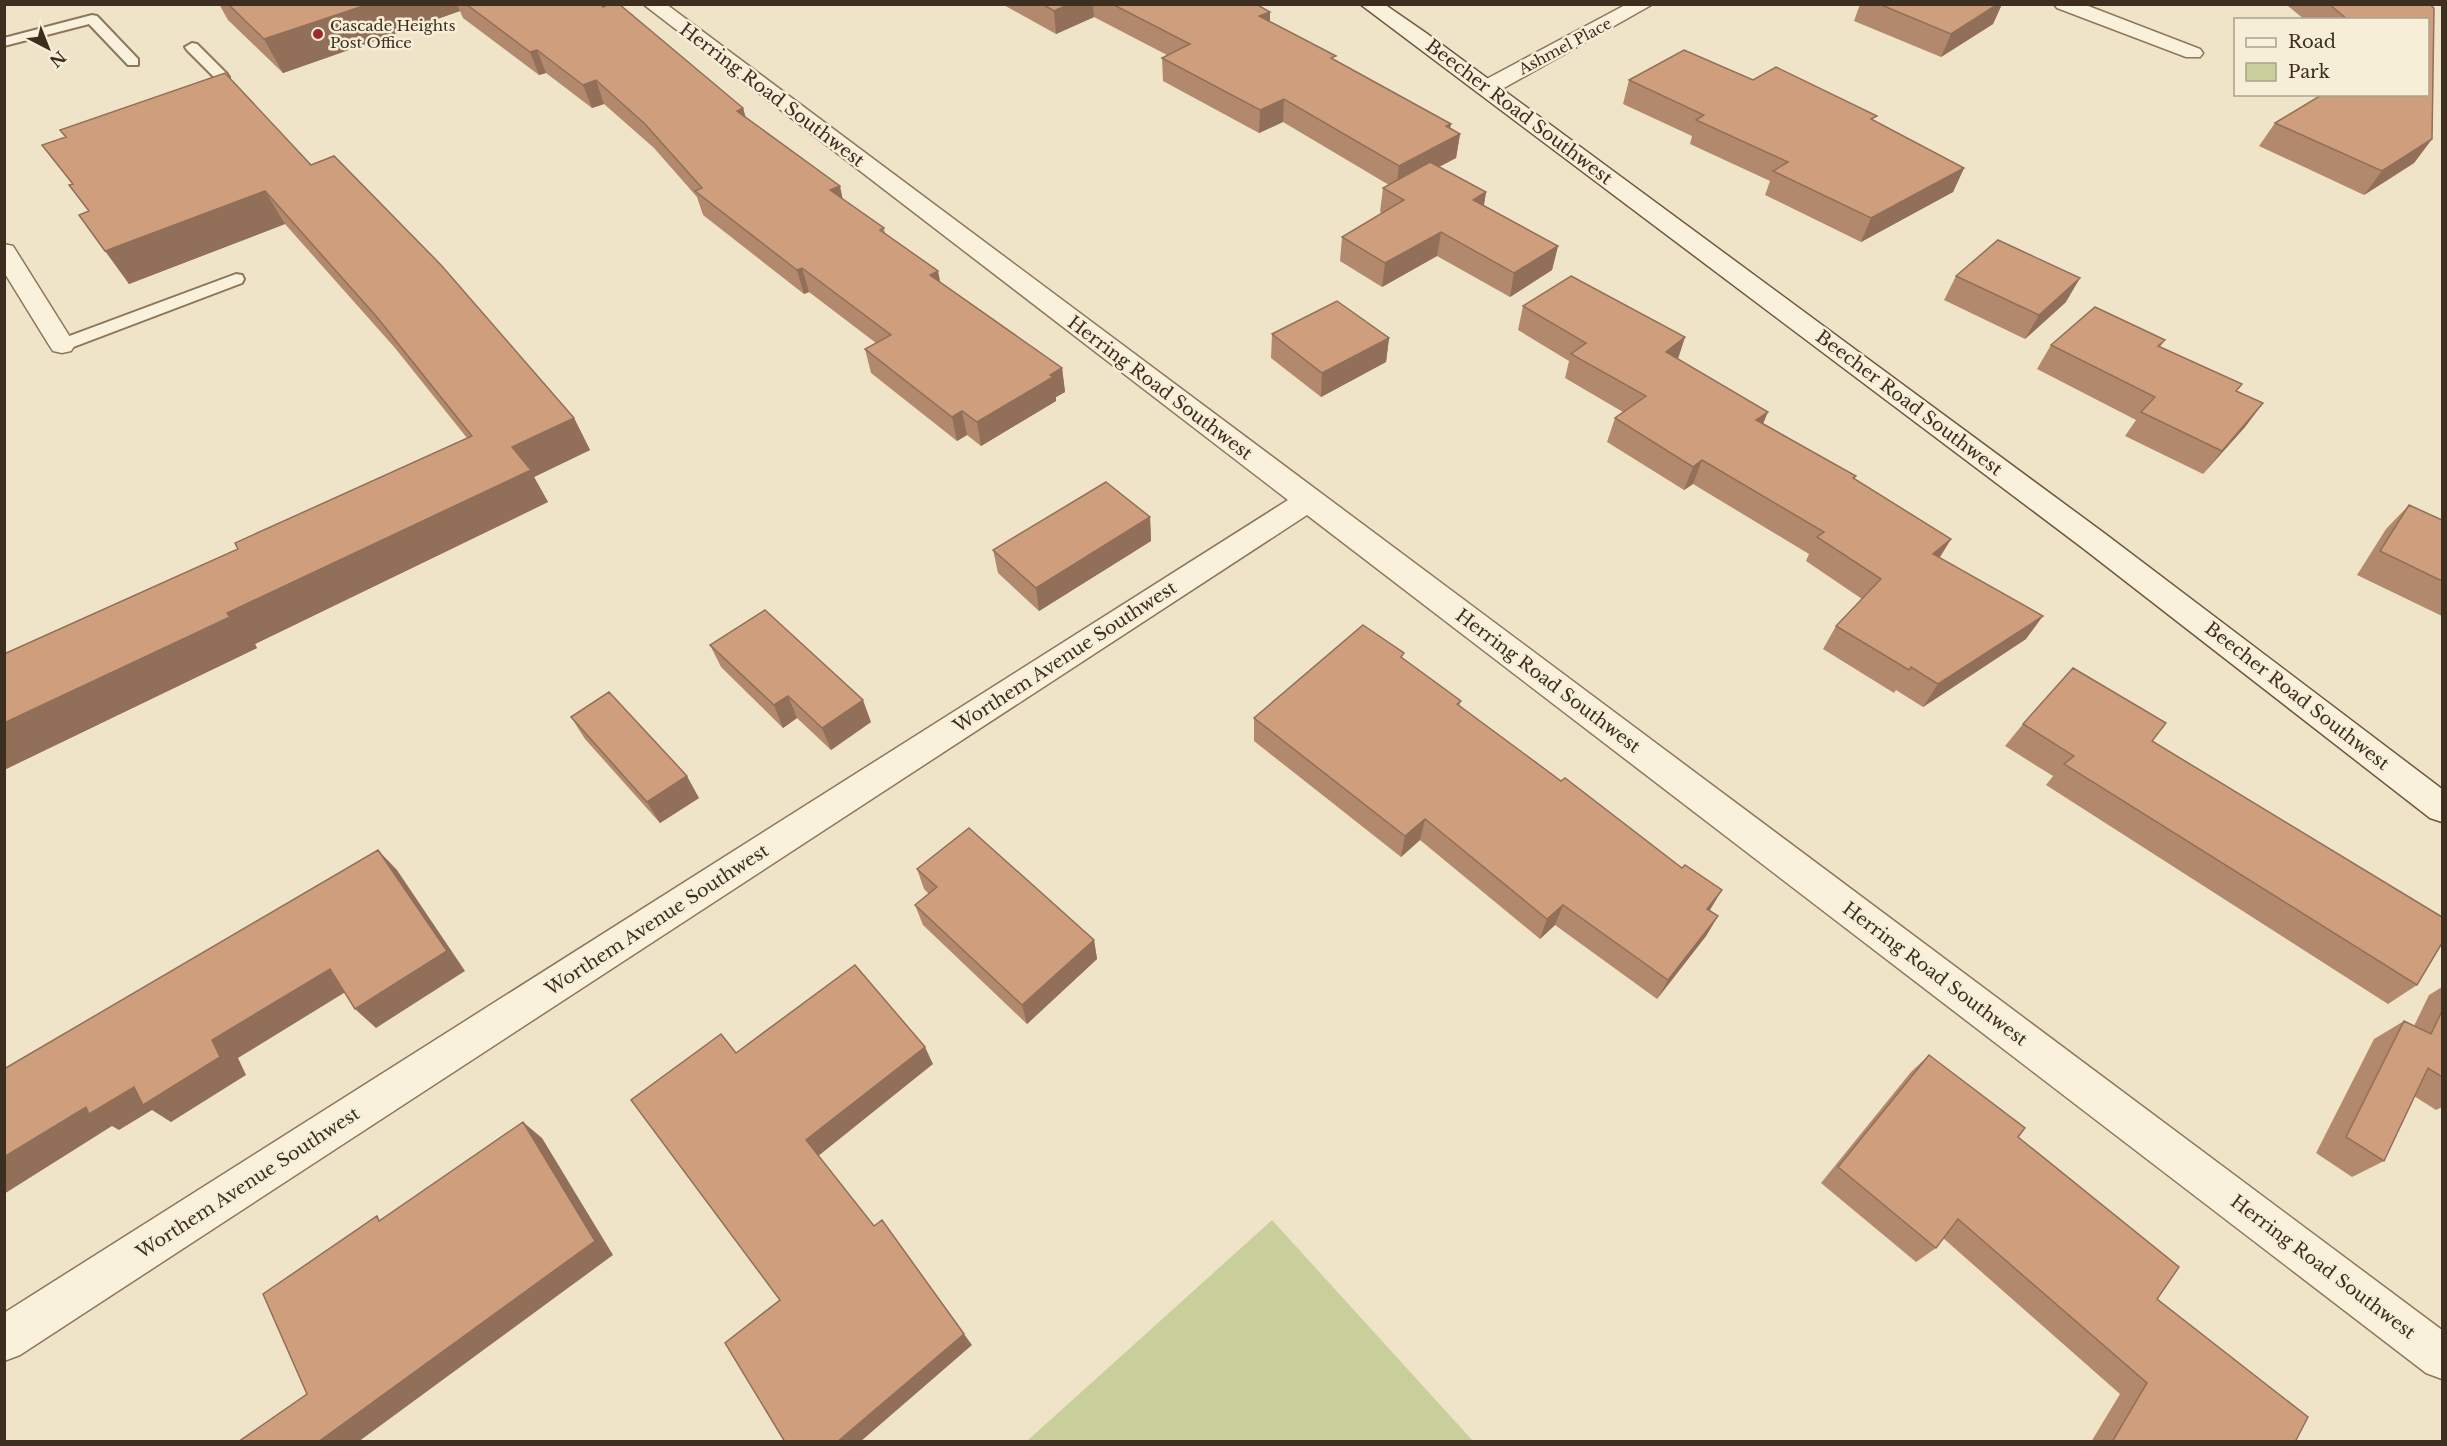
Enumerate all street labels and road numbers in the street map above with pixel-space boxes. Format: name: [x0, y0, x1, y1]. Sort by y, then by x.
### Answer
street label: Ashmel Place: [1514, 14, 1615, 79]
street label: Herring Road Southwest: [675, 18, 869, 172]
street label: Beecher Road Southwest: [1421, 35, 1617, 189]
street label: Herring Road Southwest: [1063, 311, 1257, 465]
street label: Beecher Road Southwest: [1811, 326, 2007, 480]
street label: Worthem Avenue Southwest: [948, 576, 1181, 738]
street label: Herring Road Southwest: [1451, 604, 1645, 758]
street label: Beecher Road Southwest: [2201, 617, 2394, 775]
street label: Worthem Avenue Southwest: [540, 839, 773, 1001]
street label: Herring Road Southwest: [1838, 897, 2032, 1051]
street label: Worthem Avenue Southwest: [131, 1102, 364, 1264]
street label: Herring Road Southwest: [2226, 1190, 2420, 1344]

